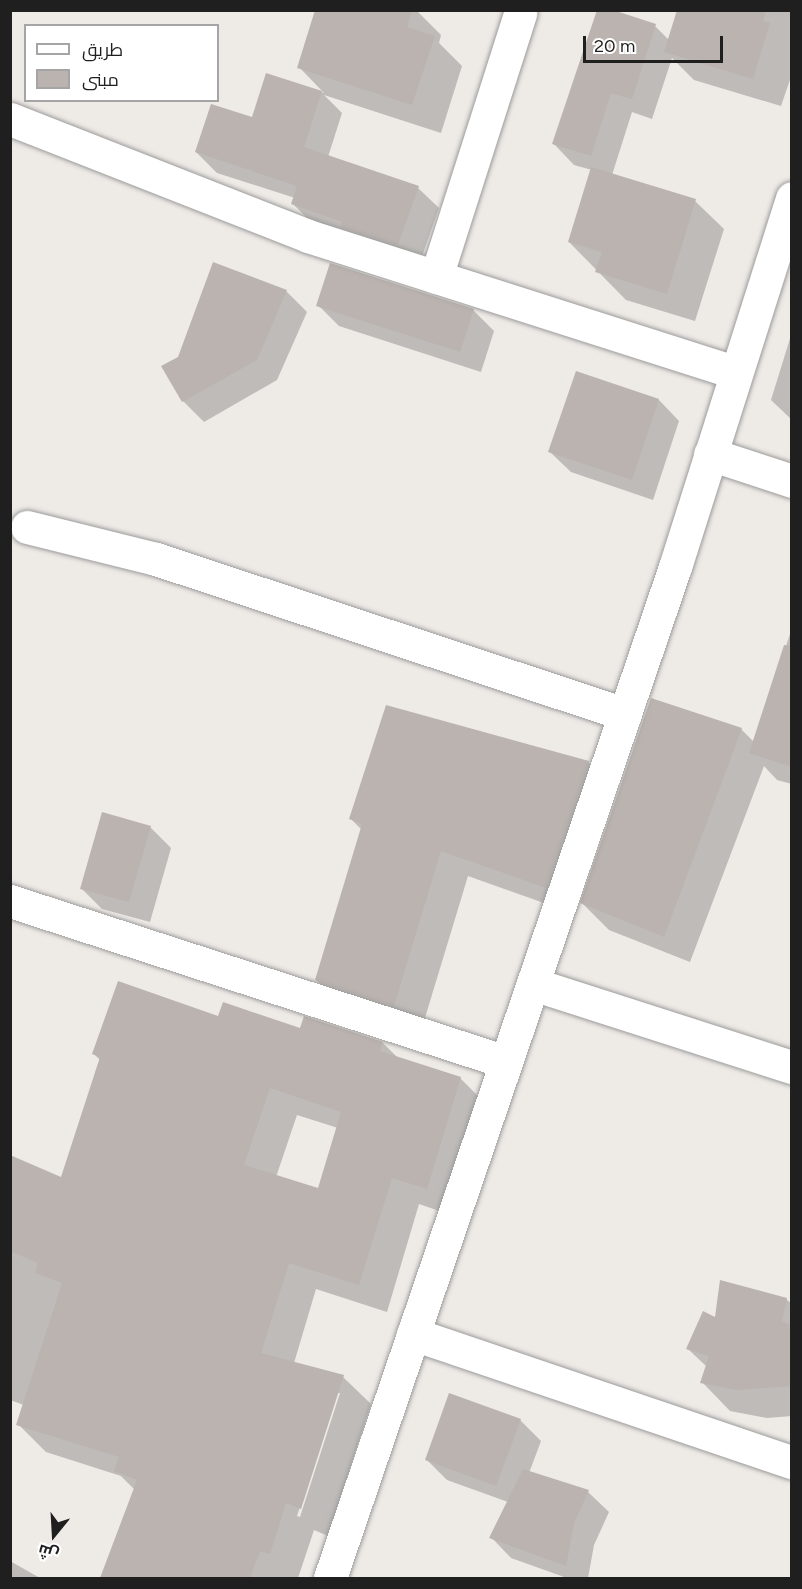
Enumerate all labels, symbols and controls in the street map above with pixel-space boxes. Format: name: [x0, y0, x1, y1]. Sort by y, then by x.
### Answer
legend: [24, 24, 219, 102]
scale bar: [586, 24, 726, 62]
text: 20 m: [594, 35, 635, 57]
text: طريق: [82, 39, 123, 61]
text: مبنى: [82, 69, 119, 91]
north arrow: [24, 1505, 84, 1565]
text: ش: [36, 1540, 61, 1565]

